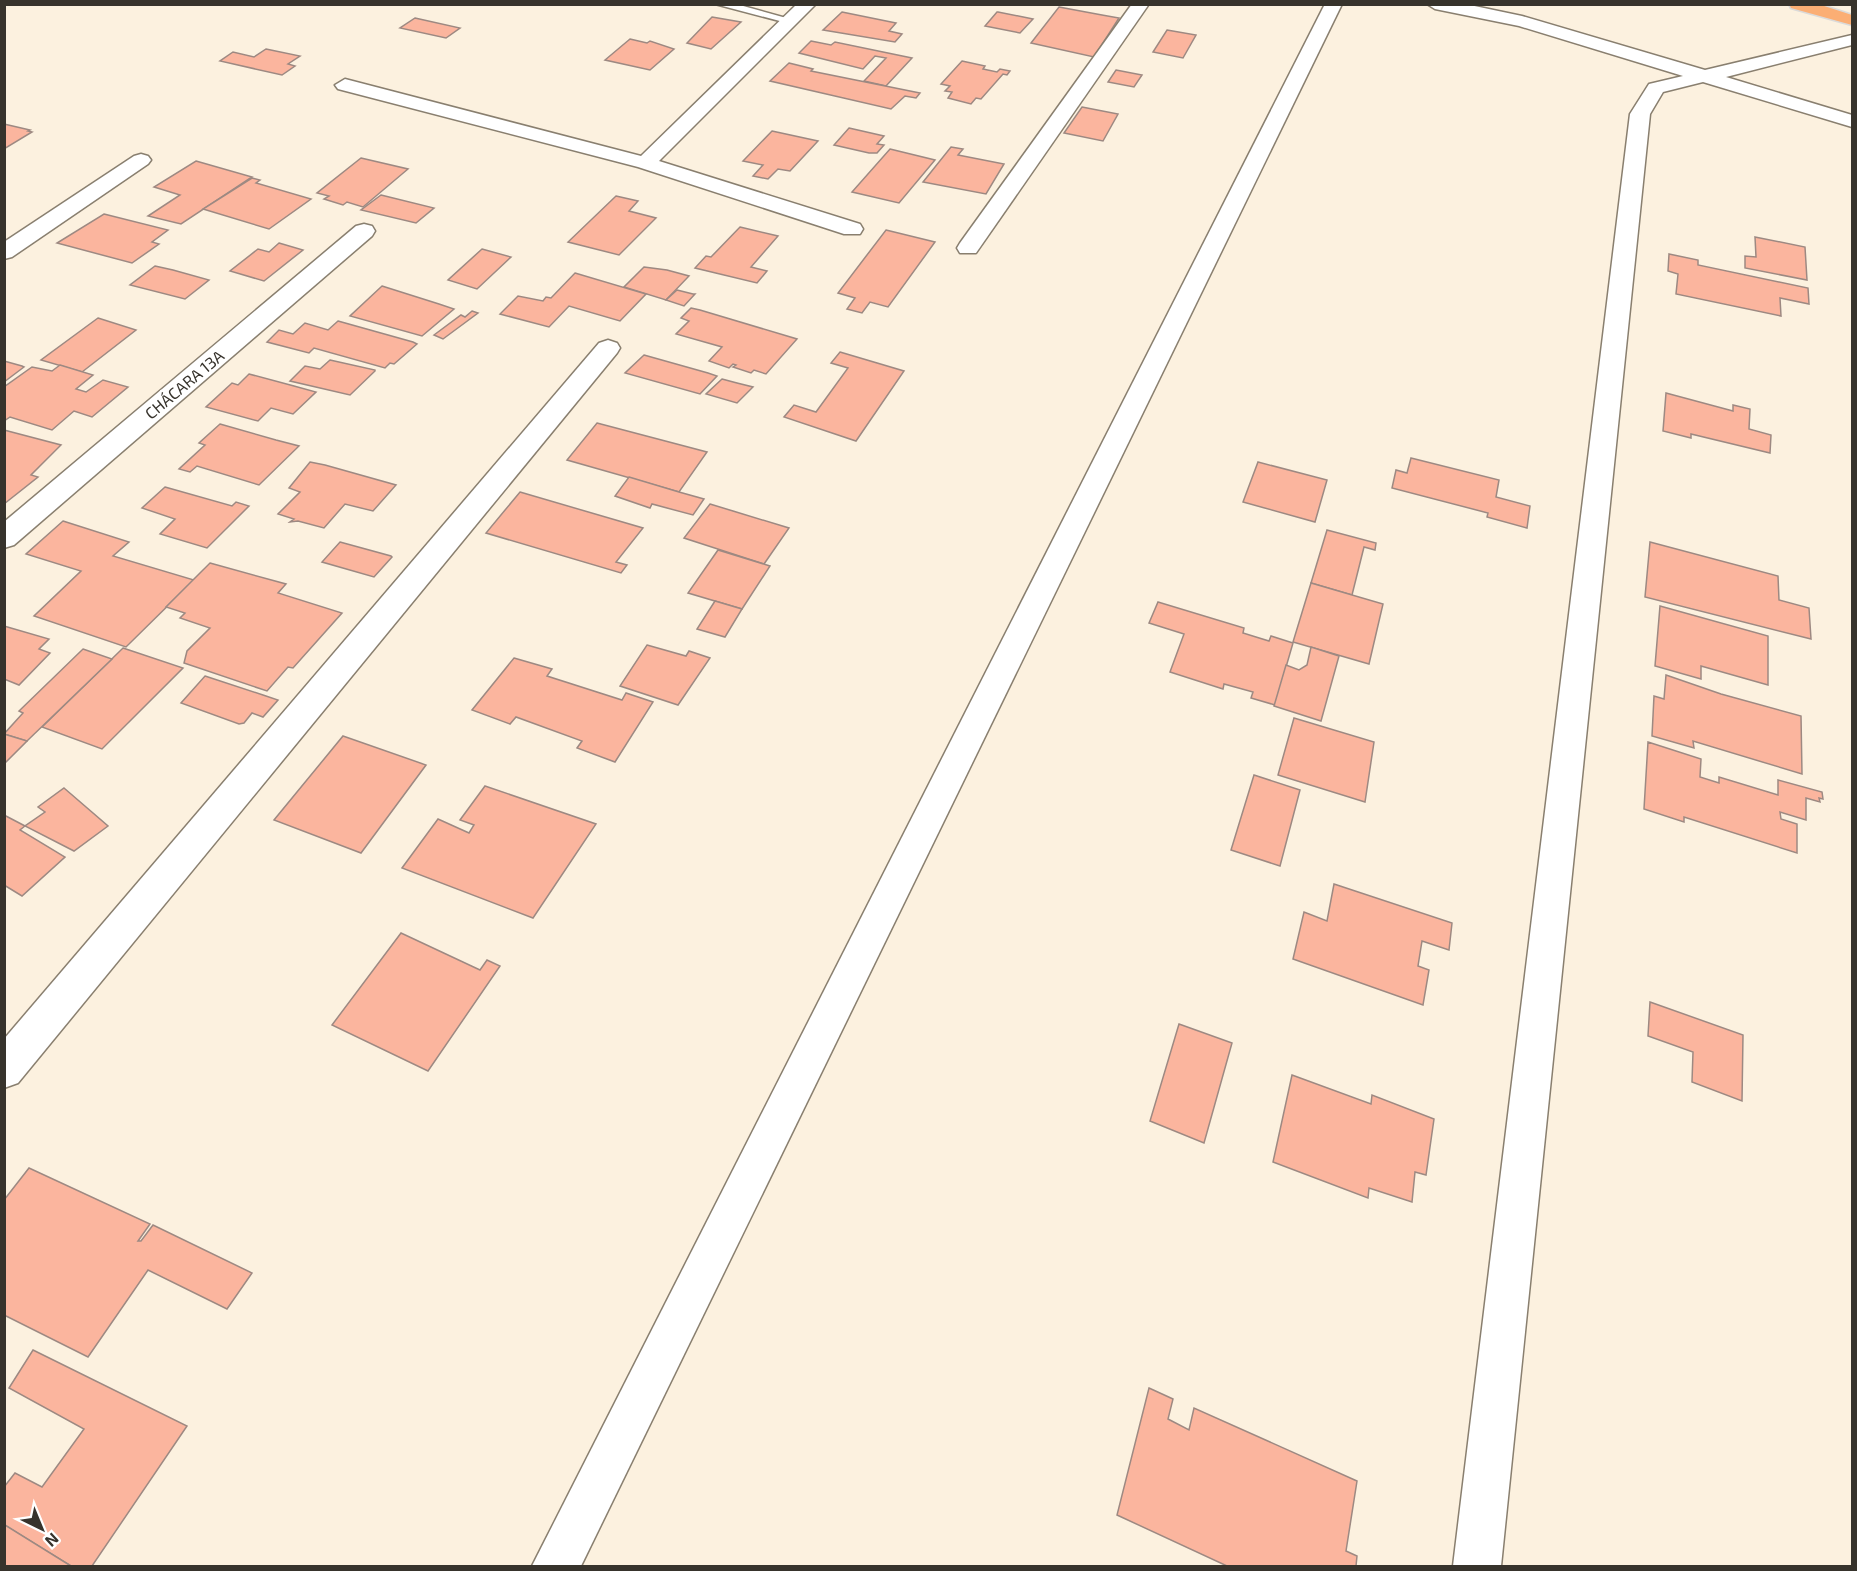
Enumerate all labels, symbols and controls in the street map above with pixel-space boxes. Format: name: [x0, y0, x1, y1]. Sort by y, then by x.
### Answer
street label: CHÁCARA 13A: [141, 346, 227, 422]
north arrow: [12, 1499, 72, 1559]
text: N: [42, 1529, 63, 1551]

